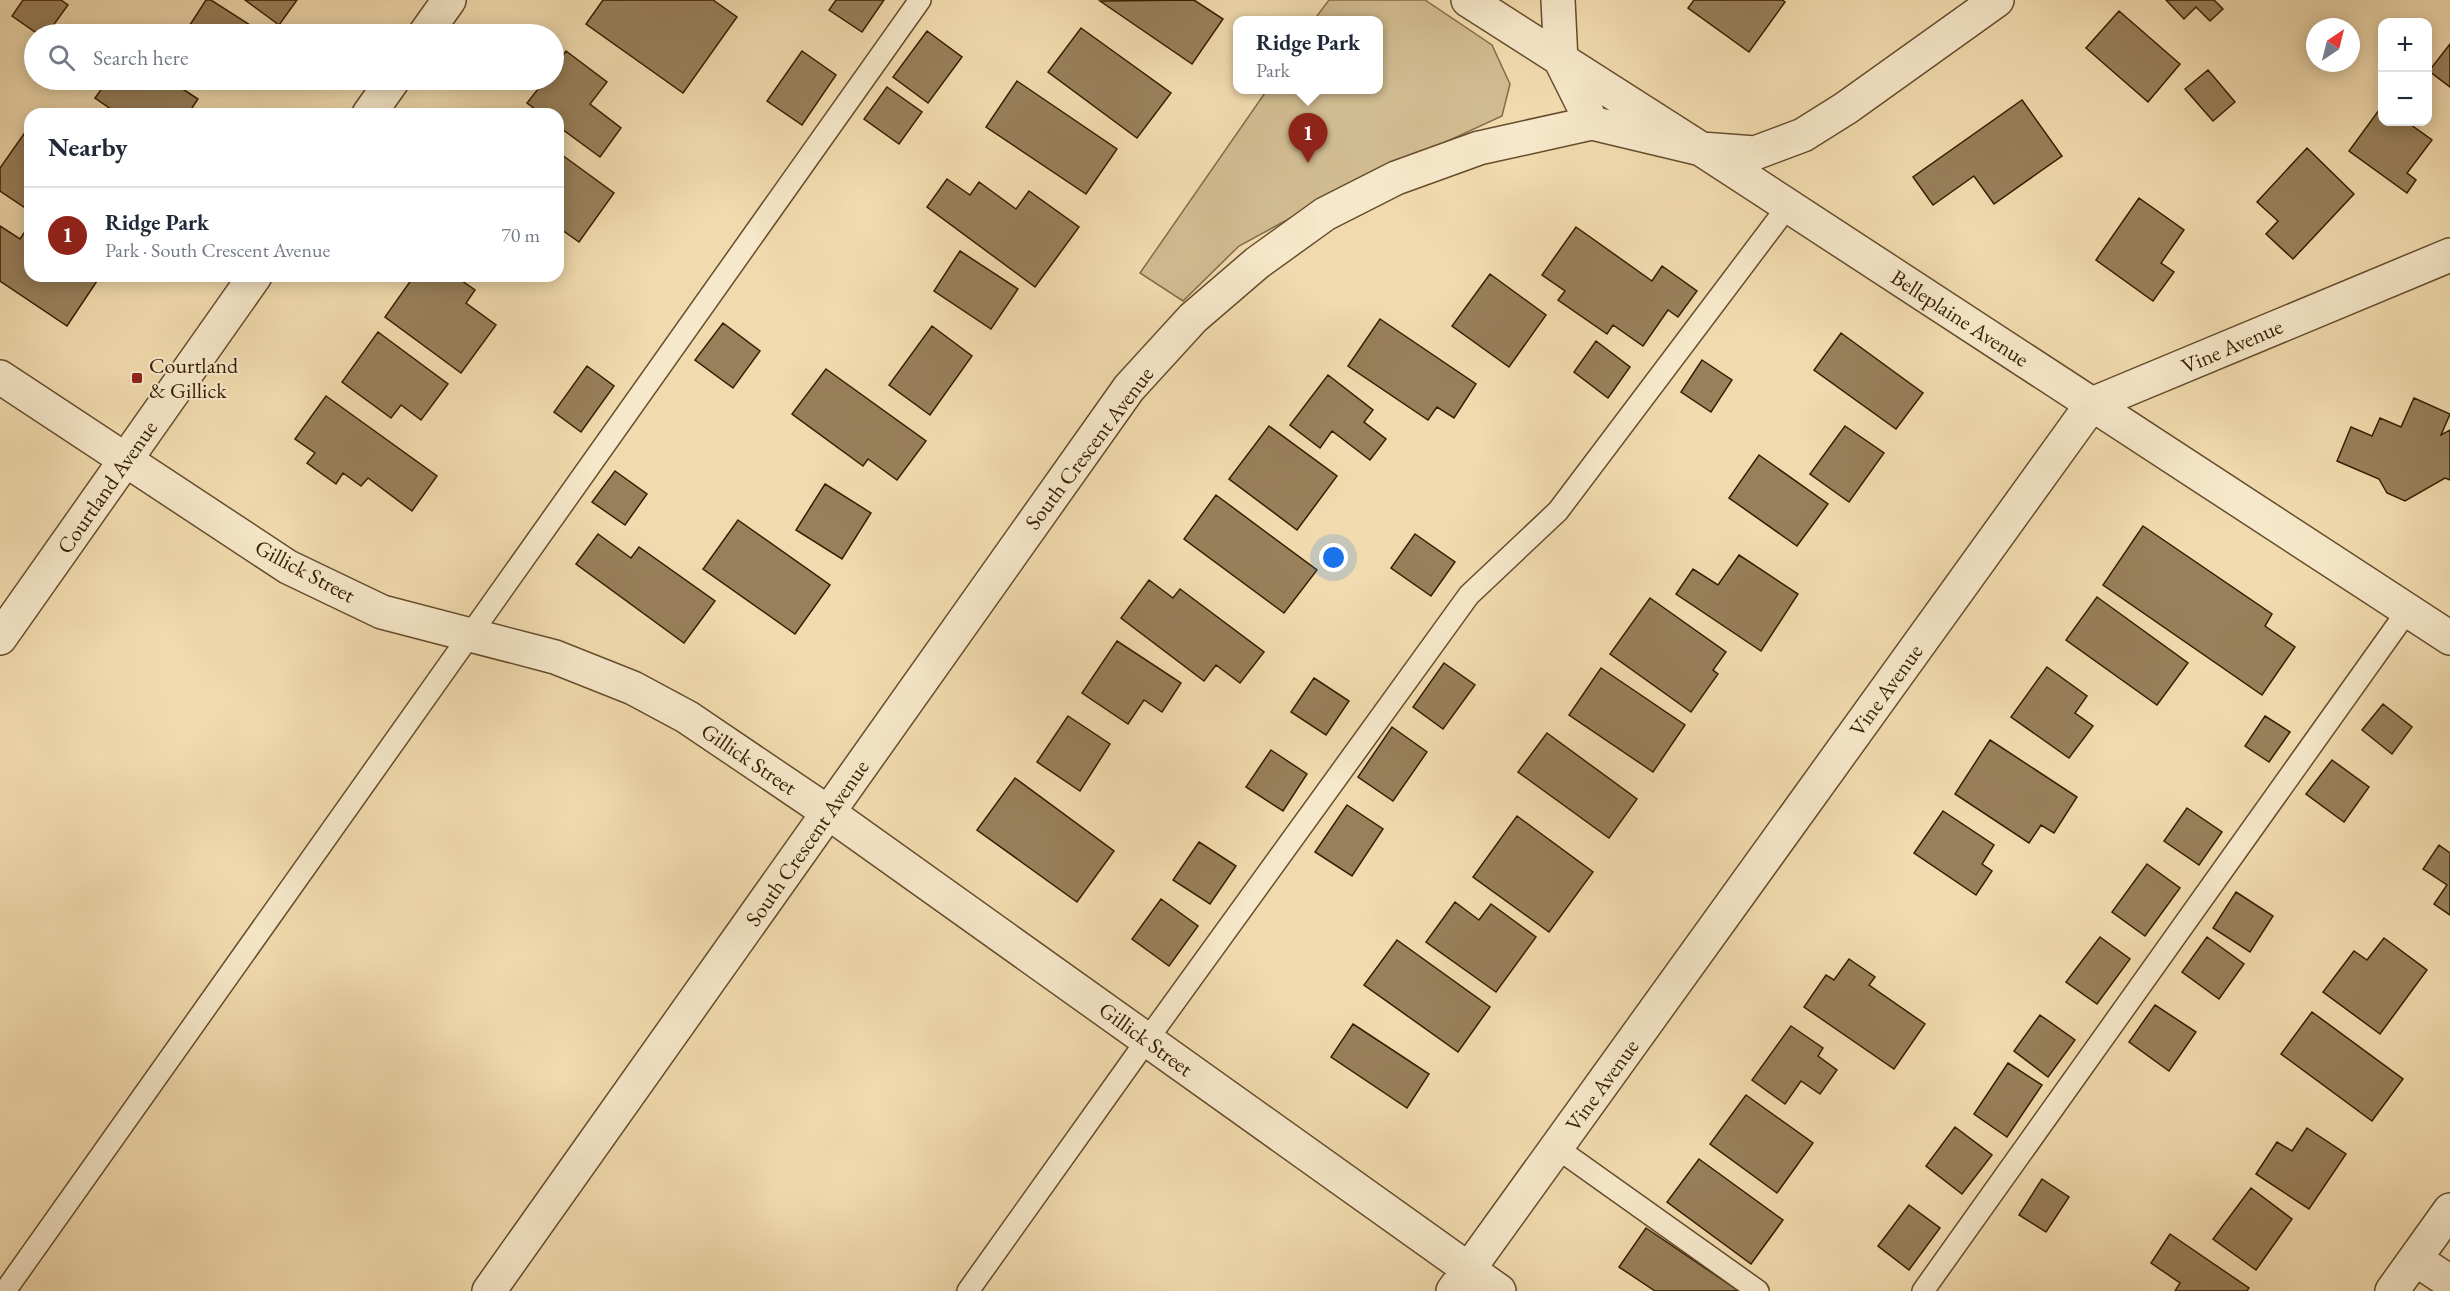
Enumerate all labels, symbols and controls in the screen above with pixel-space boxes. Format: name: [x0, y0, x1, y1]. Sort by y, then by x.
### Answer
popup: [1233, 16, 1383, 94]
north arrow: [2306, 18, 2360, 72]
map controls: [2378, 18, 2432, 126]
button: +: [2378, 18, 2432, 72]
search box: [24, 24, 564, 90]
text: Ridge Park: [1256, 28, 1360, 57]
icon: search: [45, 41, 78, 74]
text: Search here: [93, 43, 188, 72]
text: Park: [1256, 57, 1290, 83]
button: −: [2378, 72, 2432, 126]
pin: 1: [1288, 114, 1328, 163]
text: Nearby: [48, 130, 128, 164]
text: Ridge Park: [105, 208, 209, 237]
text: 1: [62, 222, 73, 248]
text: 70 m: [501, 222, 540, 248]
text: Park · South Crescent Avenue: [105, 237, 330, 263]
street label: Belleplaine Avenue: [1885, 263, 2035, 374]
street label: Vine Avenue: [2177, 311, 2288, 380]
place label: Courtland & Gillick: [149, 351, 239, 405]
street label: South Crescent Avenue: [1018, 360, 1160, 535]
marker: Courtland & Gillick: [130, 371, 144, 385]
street label: Courtland Avenue: [50, 414, 164, 560]
street label: Gillick Street: [250, 533, 360, 610]
your location: [1319, 543, 1348, 572]
street label: Vine Avenue: [1843, 638, 1930, 742]
street label: Gillick Street: [696, 716, 803, 802]
street label: South Crescent Avenue: [739, 754, 876, 932]
street label: Gillick Street: [1093, 995, 1199, 1083]
street label: Vine Avenue: [1559, 1033, 1646, 1137]

